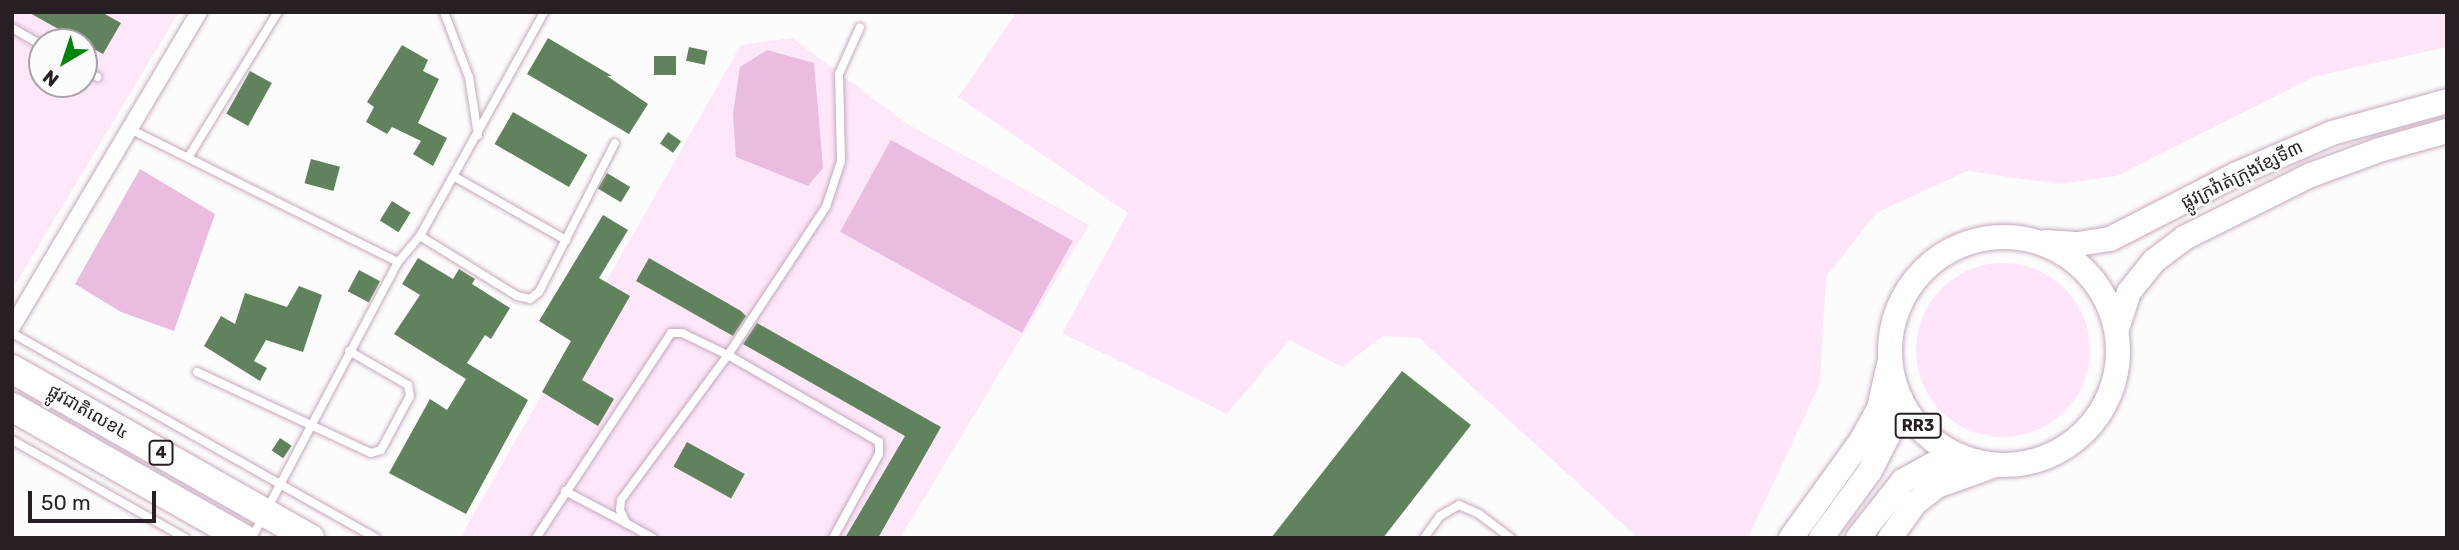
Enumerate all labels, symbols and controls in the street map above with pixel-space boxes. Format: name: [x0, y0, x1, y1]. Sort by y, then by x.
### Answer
north arrow: [28, 28, 98, 98]
text: N: [38, 65, 63, 91]
street label: ផ្លូវក្រវ៉ាត់ក្រុងខ្សែទី៣: [2178, 136, 2306, 214]
street label: ផ្លូវជាតិលេខ៤: [44, 380, 132, 444]
road number: RR3: [1894, 414, 1942, 438]
road number: 4: [147, 440, 175, 466]
scale bar: [32, 476, 159, 520]
text: 50 m: [41, 490, 91, 515]

